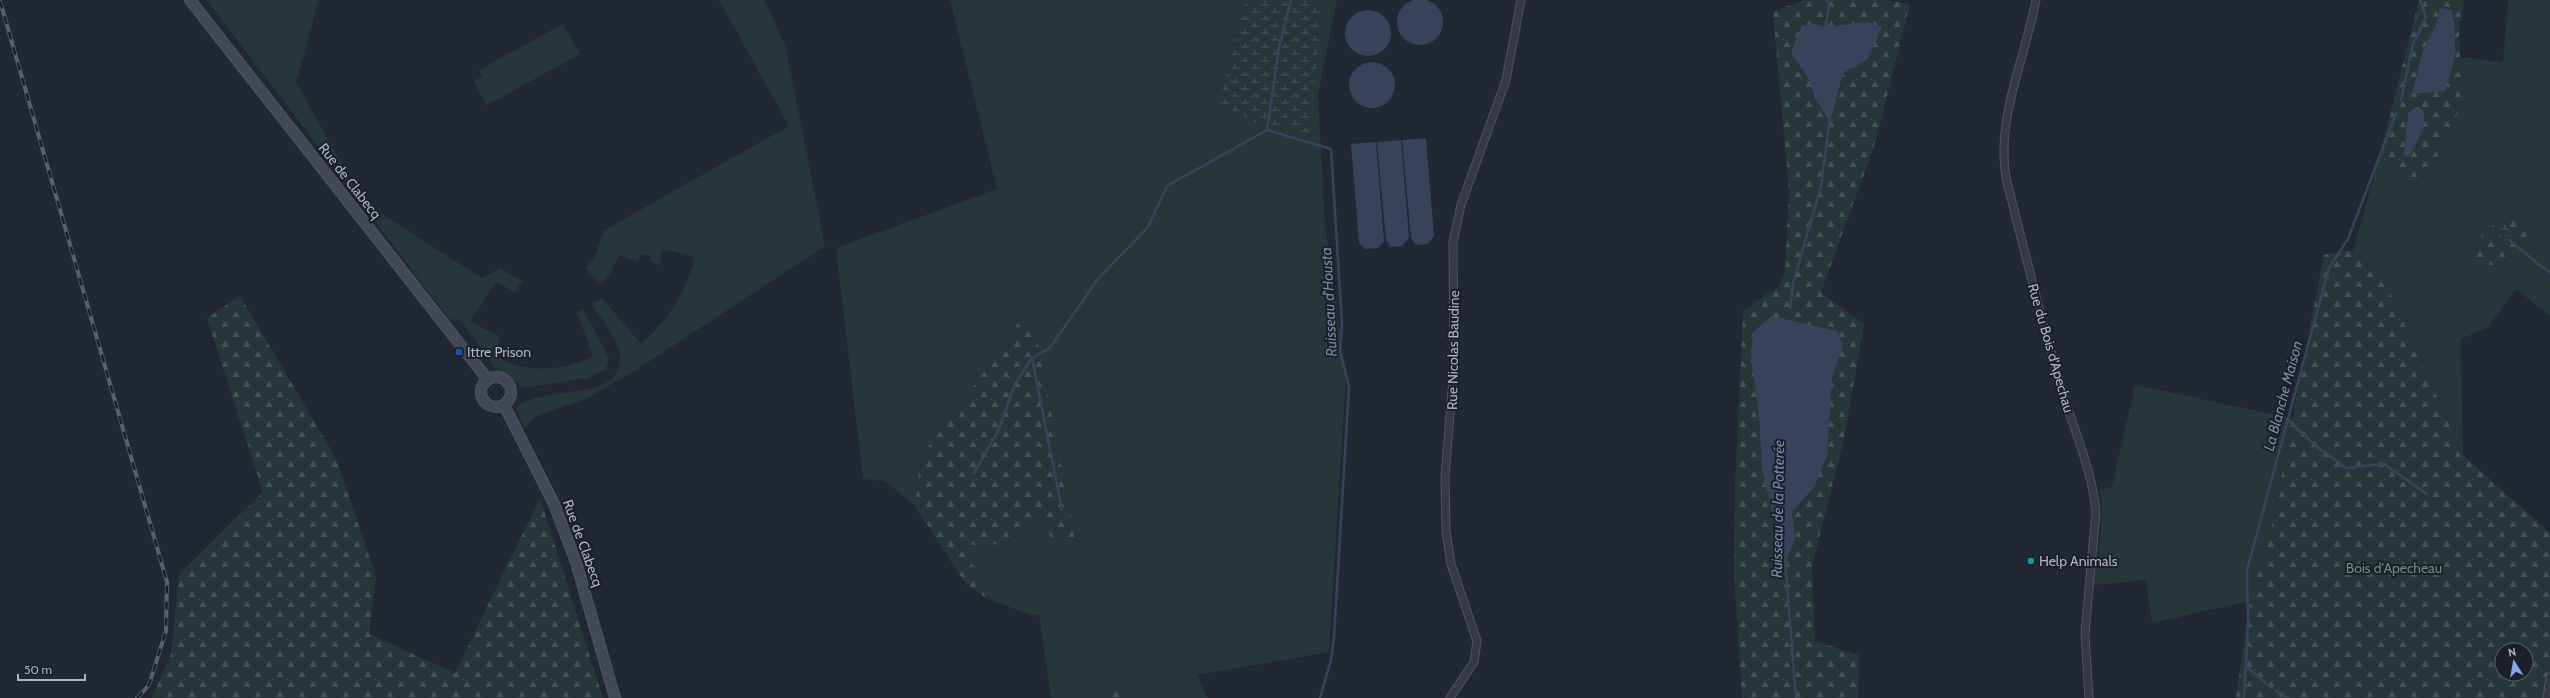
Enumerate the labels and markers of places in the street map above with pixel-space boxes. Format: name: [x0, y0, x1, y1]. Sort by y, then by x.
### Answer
place label: Ittre Prison: [467, 343, 531, 361]
marker: Ittre Prison: [454, 347, 464, 357]
place label: Help Animals: [2039, 552, 2118, 570]
marker: Help Animals: [2026, 556, 2036, 566]

